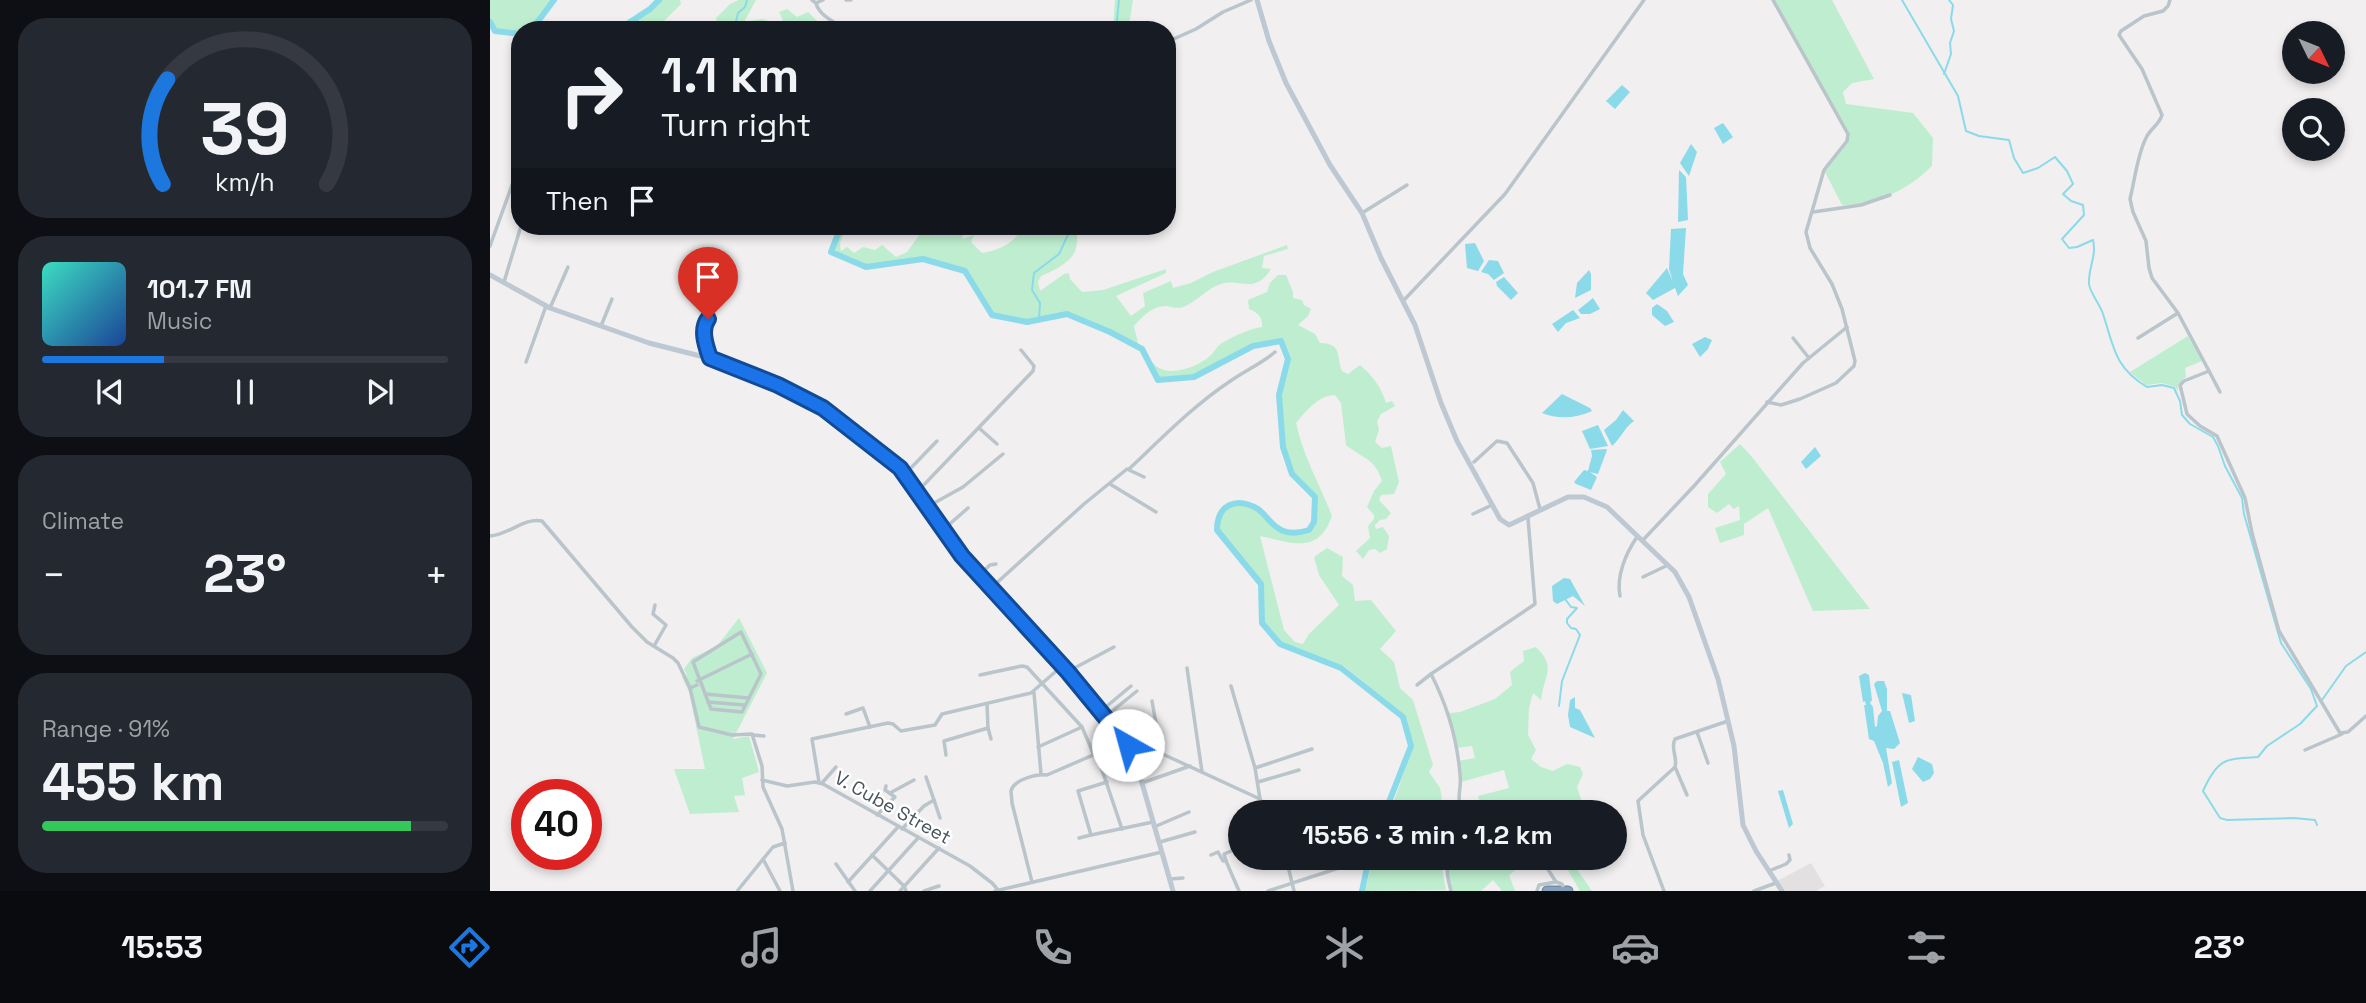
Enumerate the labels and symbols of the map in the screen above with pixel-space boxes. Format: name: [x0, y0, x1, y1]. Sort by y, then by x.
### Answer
north arrow: [2282, 21, 2345, 84]
pin: [678, 247, 738, 319]
position arrow: [1091, 708, 1165, 782]
street label: V. Cube Street: [830, 765, 956, 850]
speed limit sign: 40: [511, 779, 602, 870]

